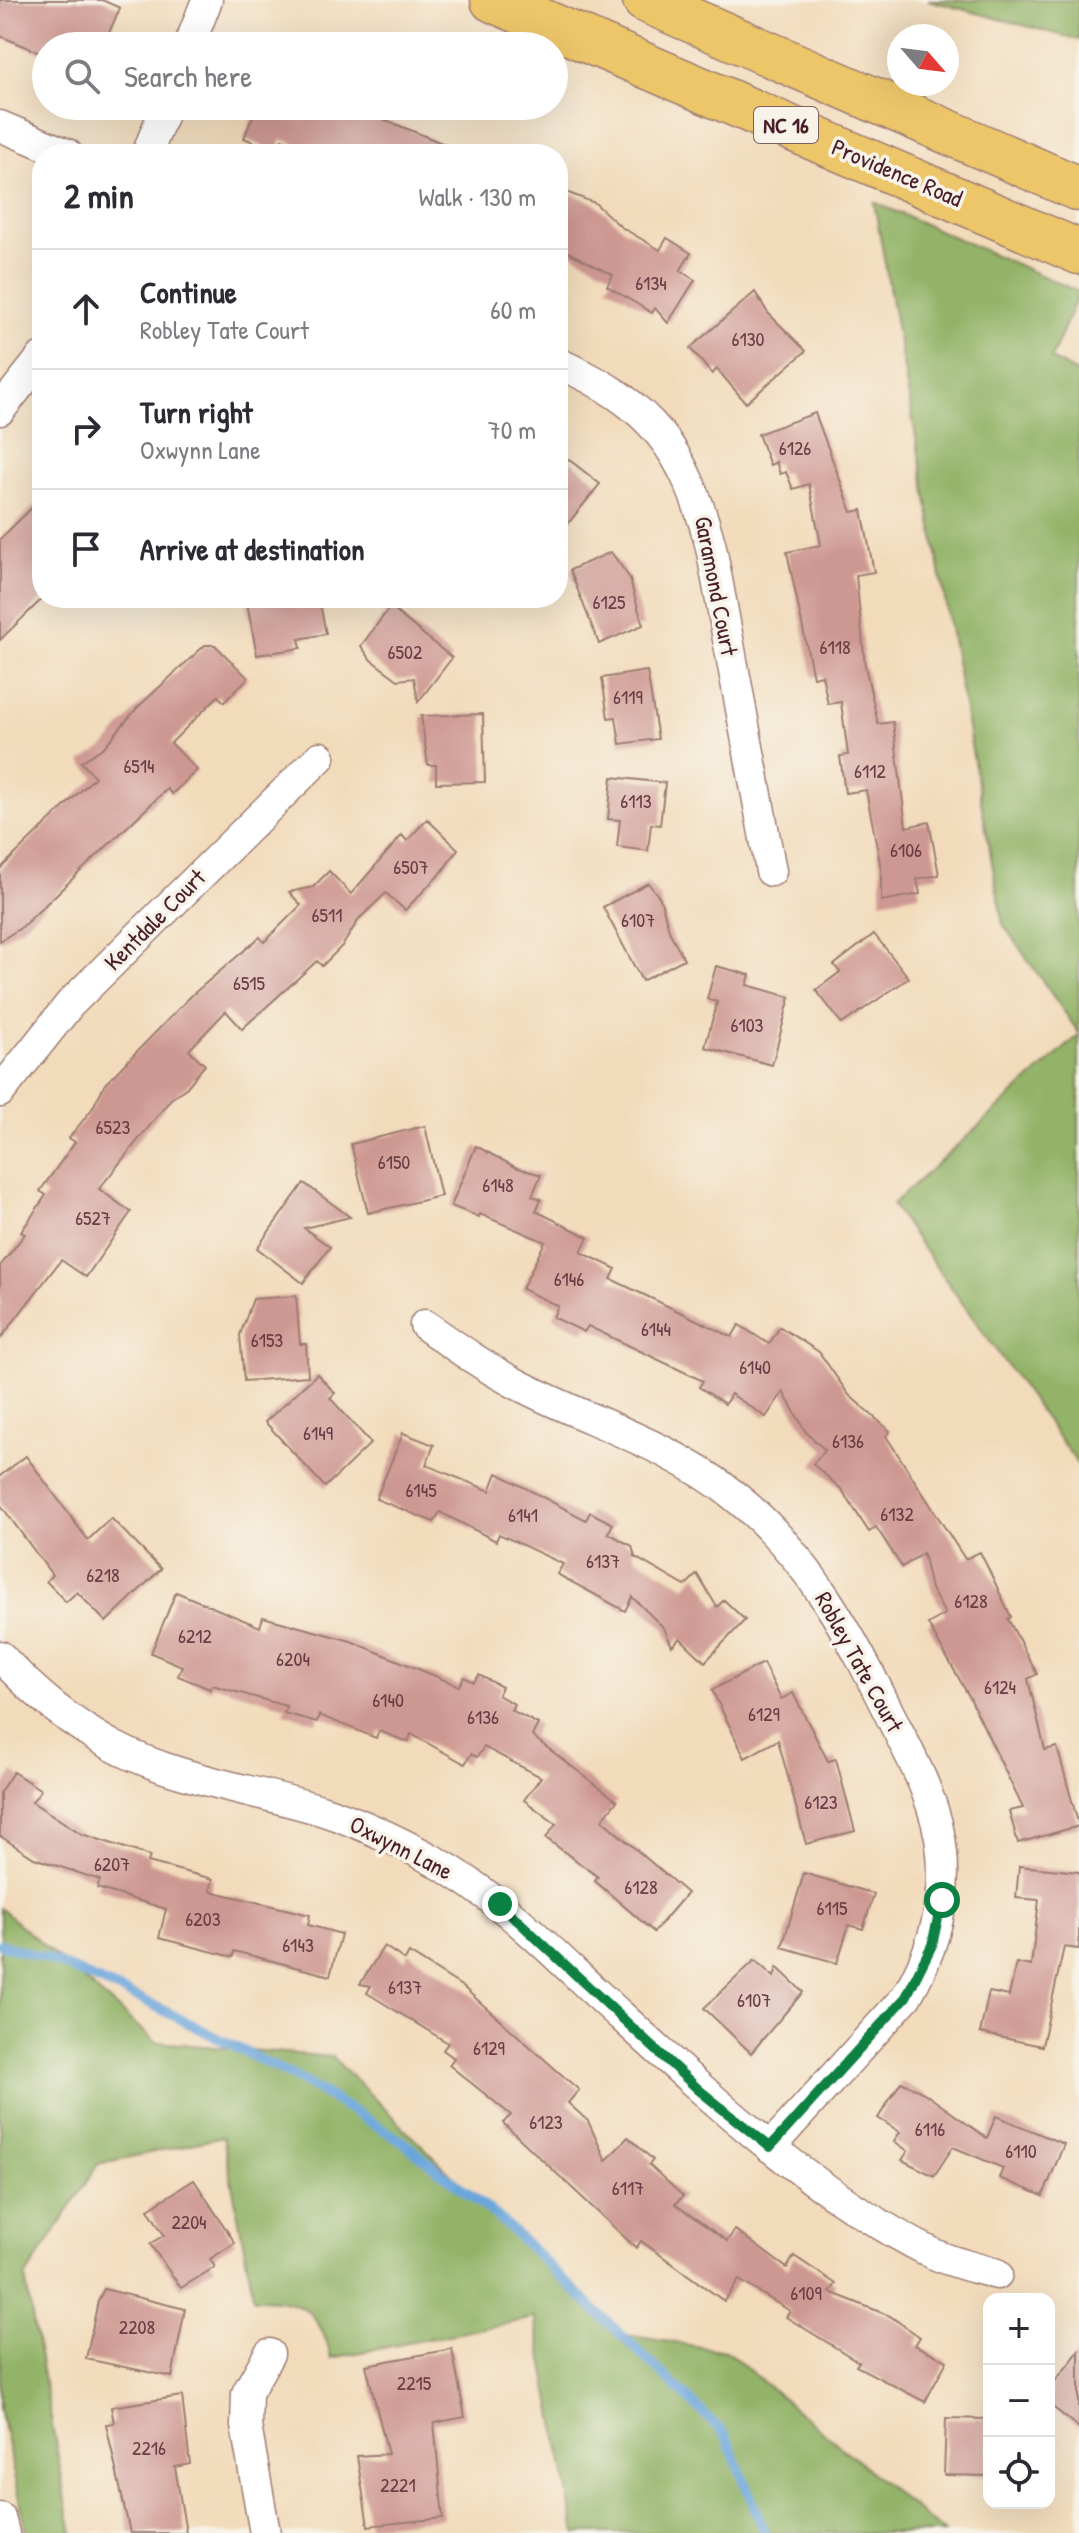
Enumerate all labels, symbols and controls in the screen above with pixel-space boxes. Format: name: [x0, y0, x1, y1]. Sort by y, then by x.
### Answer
north arrow: [887, 24, 959, 96]
search box: [32, 32, 568, 120]
icon: search: [60, 54, 104, 98]
text: Search here: [124, 56, 252, 96]
road number: NC 16: [754, 107, 818, 143]
street label: Providence Road: [827, 130, 968, 214]
text: 2 min: [64, 173, 134, 219]
text: Walk · 130 m: [419, 179, 536, 214]
house number: 6134: [635, 269, 667, 296]
text: Continue: [140, 272, 237, 312]
icon: ahead: [64, 287, 108, 331]
text: 60 m: [490, 292, 536, 327]
text: Robley Tate Court: [140, 312, 309, 347]
house number: 6130: [731, 325, 765, 352]
text: Turn right: [140, 392, 253, 432]
icon: right: [64, 407, 108, 451]
text: 70 m: [488, 412, 536, 447]
text: Oxwynn Lane: [140, 432, 261, 467]
house number: 6126: [779, 434, 811, 461]
street label: Garamond Court: [688, 513, 746, 659]
icon: arrive: [64, 527, 108, 571]
text: Arrive at destination: [140, 529, 365, 569]
house number: 6125: [592, 588, 626, 615]
house number: 6118: [819, 633, 851, 660]
house number: 6502: [388, 638, 423, 665]
house number: 6119: [613, 683, 643, 710]
house number: 6514: [123, 752, 155, 779]
house number: 6112: [854, 757, 887, 784]
house number: 6113: [620, 787, 652, 814]
house number: 6106: [890, 836, 922, 863]
house number: 6507: [393, 853, 429, 880]
street label: Kentdale Court: [97, 861, 213, 977]
house number: 6511: [312, 901, 342, 928]
house number: 6107: [621, 906, 655, 933]
house number: 6515: [233, 969, 266, 996]
house number: 6103: [730, 1011, 764, 1038]
house number: 6523: [96, 1113, 130, 1140]
house number: 6150: [378, 1148, 410, 1175]
house number: 6148: [482, 1171, 514, 1198]
house number: 6527: [75, 1204, 111, 1231]
house number: 6146: [554, 1265, 584, 1292]
house number: 6144: [641, 1315, 671, 1342]
house number: 6153: [251, 1326, 283, 1353]
house number: 6140: [739, 1353, 771, 1380]
house number: 6149: [303, 1419, 333, 1446]
house number: 6136: [832, 1427, 864, 1454]
house number: 6145: [405, 1476, 437, 1503]
house number: 6132: [880, 1500, 914, 1527]
house number: 6141: [508, 1501, 538, 1528]
house number: 6137: [586, 1547, 620, 1574]
house number: 6218: [86, 1561, 120, 1588]
street label: Robley Tate Court: [808, 1586, 912, 1738]
house number: 6128: [954, 1587, 988, 1614]
house number: 6212: [178, 1622, 213, 1649]
house number: 6204: [276, 1645, 310, 1672]
house number: 6124: [984, 1673, 1016, 1700]
house number: 6140: [372, 1686, 404, 1713]
house number: 6129: [748, 1700, 780, 1727]
house number: 6136: [467, 1703, 499, 1730]
house number: 6123: [804, 1788, 838, 1815]
street label: Oxwynn Lane: [345, 1808, 459, 1887]
house number: 6207: [94, 1850, 130, 1877]
house number: 6128: [624, 1873, 658, 1900]
route start: [924, 1882, 960, 1918]
route end: [482, 1886, 518, 1922]
house number: 6115: [817, 1894, 848, 1921]
house number: 6203: [185, 1905, 221, 1932]
house number: 6143: [282, 1931, 314, 1958]
house number: 6137: [388, 1973, 422, 2000]
house number: 6107: [737, 1986, 771, 2013]
house number: 6129: [473, 2034, 505, 2061]
house number: 6123: [529, 2108, 563, 2135]
house number: 6116: [915, 2115, 945, 2142]
house number: 6110: [1005, 2137, 1037, 2164]
house number: 6117: [612, 2174, 644, 2201]
house number: 2204: [171, 2208, 207, 2235]
house number: 6109: [790, 2279, 822, 2306]
map controls: [983, 2293, 1055, 2509]
button: +: [983, 2293, 1055, 2365]
house number: 2208: [119, 2313, 155, 2340]
button: −: [983, 2365, 1055, 2437]
house number: 2215: [397, 2369, 432, 2396]
house number: 2216: [132, 2434, 166, 2461]
button: locate: [983, 2437, 1055, 2509]
house number: 2221: [380, 2471, 416, 2498]

